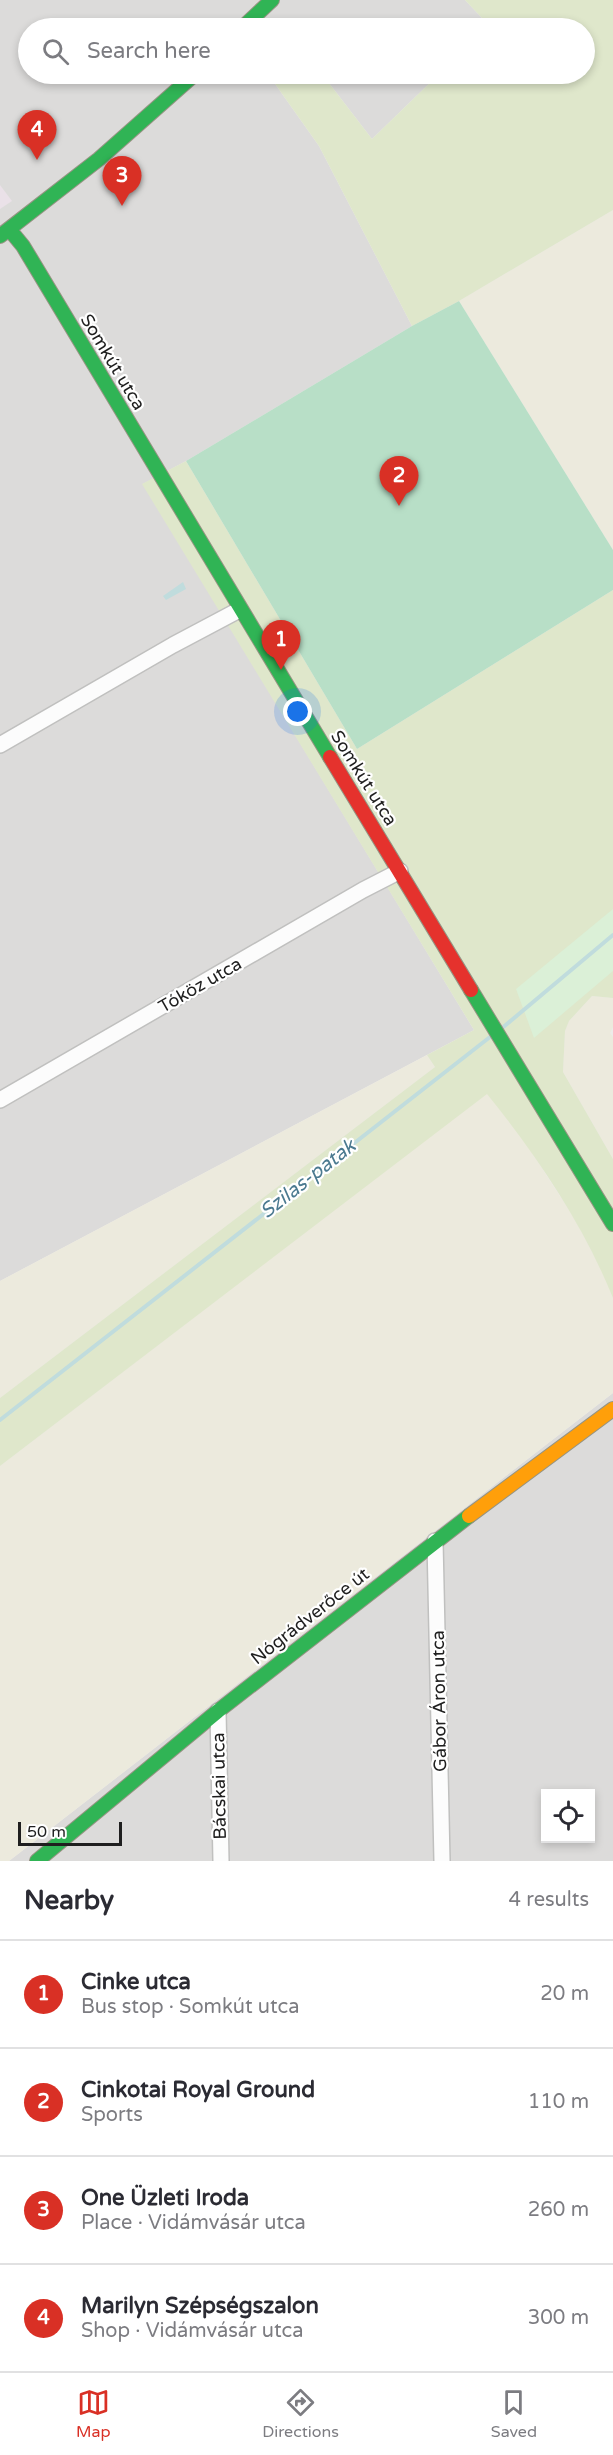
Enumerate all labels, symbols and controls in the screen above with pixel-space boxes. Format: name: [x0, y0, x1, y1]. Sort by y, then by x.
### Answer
search box: [18, 18, 595, 84]
icon: search: [39, 35, 72, 68]
text: Search here: [87, 38, 211, 64]
pin: 4: [18, 110, 57, 160]
pin: 3: [102, 156, 142, 206]
street label: Somkút utca: [76, 310, 150, 414]
pin: 2: [380, 456, 418, 506]
pin: 1: [262, 620, 300, 670]
your location: [283, 697, 312, 726]
street label: Somkút utca: [326, 726, 402, 830]
street label: Tóköz utca: [154, 952, 246, 1018]
water label: Szilas-patak: [255, 1133, 362, 1224]
street label: Nógrádverőce út: [246, 1563, 374, 1669]
street label: Gábor Áron utca: [427, 1630, 451, 1772]
street label: Bácskai utca: [207, 1732, 231, 1840]
map controls: [541, 1789, 595, 1843]
button: locate: [541, 1789, 595, 1843]
scale bar: [18, 1819, 122, 1846]
text: 50 m: [27, 1822, 66, 1842]
text: Nearby: [24, 1885, 114, 1916]
text: 4 results: [509, 1888, 589, 1912]
text: Cinke utca: [81, 1969, 191, 1995]
text: 1: [37, 1982, 50, 2006]
text: 20 m: [540, 1982, 589, 2006]
text: Bus stop · Somkút utca: [81, 1995, 299, 2019]
text: Cinkotai Royal Ground: [81, 2077, 315, 2103]
text: 2: [37, 2090, 50, 2114]
text: 110 m: [528, 2090, 589, 2114]
text: Sports: [81, 2103, 143, 2127]
text: One Üzleti Iroda: [81, 2185, 249, 2211]
text: 3: [37, 2198, 50, 2222]
text: 260 m: [528, 2198, 589, 2222]
text: Place · Vidámvásár utca: [81, 2211, 306, 2235]
text: Marilyn Szépségszalon: [81, 2293, 319, 2319]
text: 4: [37, 2306, 50, 2330]
text: 300 m: [528, 2306, 589, 2330]
text: Shop · Vidámvásár utca: [81, 2319, 303, 2343]
tab: Map: [76, 2386, 110, 2442]
tab: Directions: [262, 2386, 339, 2442]
tab: Saved: [491, 2386, 537, 2442]

